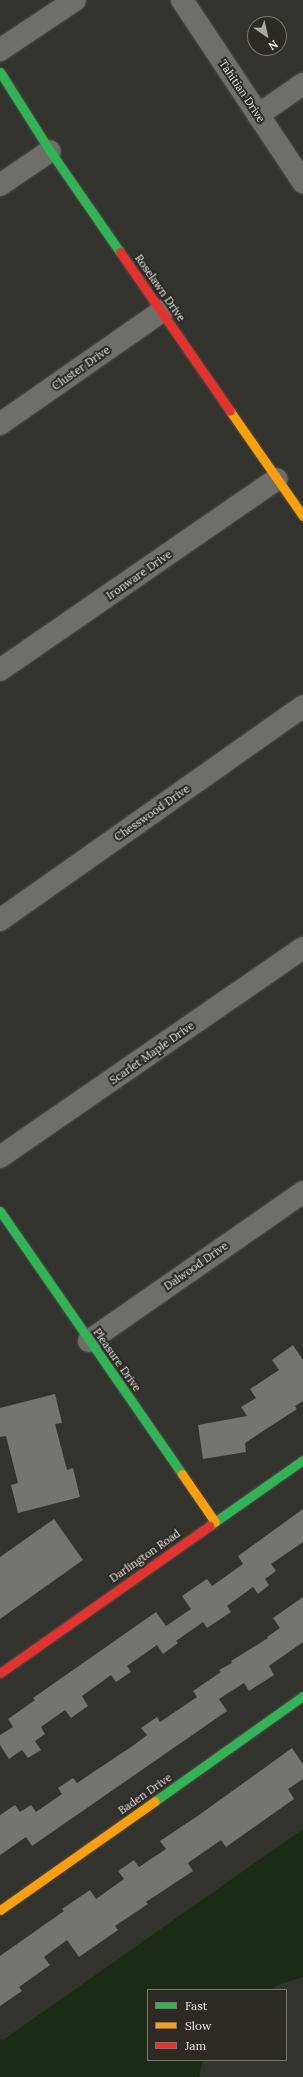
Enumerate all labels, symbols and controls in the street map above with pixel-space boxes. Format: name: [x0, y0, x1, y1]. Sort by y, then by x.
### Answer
north arrow: [247, 16, 287, 56]
text: N: [266, 37, 281, 53]
street label: Tahitian Drive: [216, 57, 268, 125]
street label: Roselawn Drive: [132, 252, 188, 324]
street label: Cluster Drive: [49, 343, 113, 393]
street label: Ironware Drive: [104, 548, 174, 602]
street label: Chesswood Drive: [112, 782, 192, 844]
street label: Scarlet Maple Drive: [107, 1019, 197, 1087]
street label: Dalwood Drive: [161, 1239, 231, 1293]
street label: Pleasure Drive: [90, 1326, 144, 1394]
street label: Darlington Road: [107, 1527, 183, 1585]
street label: Baden Drive: [116, 1771, 174, 1817]
legend: [147, 1989, 287, 2061]
text: Fast: [185, 1998, 208, 2013]
text: Slow: [185, 2018, 212, 2033]
text: Jam: [185, 2038, 206, 2053]

